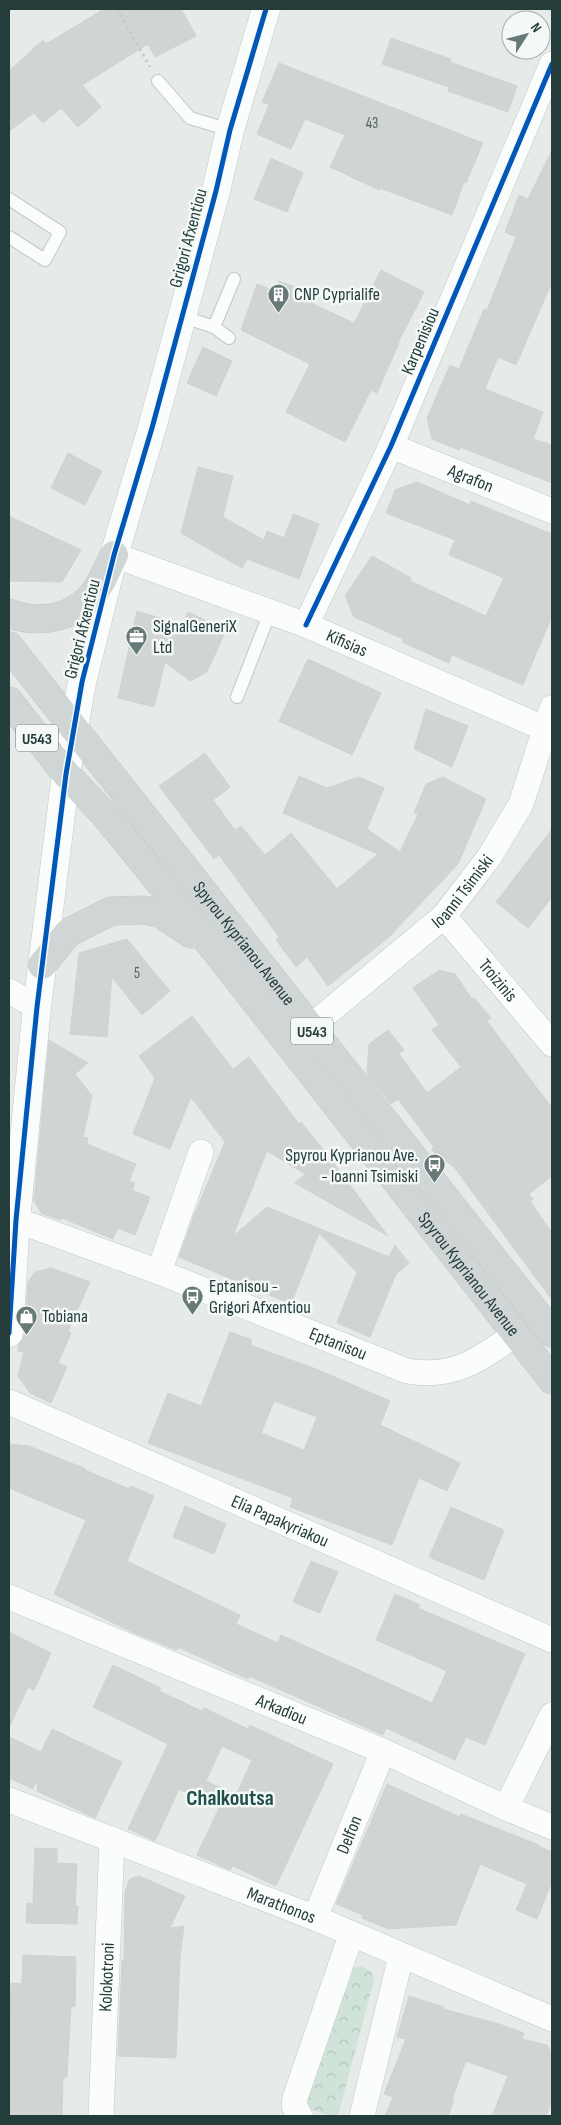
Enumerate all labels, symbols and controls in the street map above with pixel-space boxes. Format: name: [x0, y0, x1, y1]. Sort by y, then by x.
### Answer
north arrow: [501, 10, 551, 60]
text: N: [527, 20, 545, 36]
house number: 43: [366, 114, 378, 133]
street label: Grigori Afxentiou: [165, 186, 212, 290]
building icon: CNP Cyprialife: [266, 282, 290, 313]
place label: CNP Cyprialife: [294, 284, 380, 305]
street label: Karpenisiou: [397, 305, 444, 378]
street label: Agrafon: [444, 460, 496, 497]
street label: Grigori Afxentiou: [60, 577, 105, 681]
place label: SignalGeneriX Ltd: [153, 616, 237, 658]
office icon: SignalGeneriX Ltd: [125, 624, 149, 655]
street label: Kifisias: [323, 625, 371, 661]
road number: U543: [16, 724, 58, 751]
street label: Ioanni Tsimiski: [428, 851, 498, 933]
street label: Spyrou Kyprianou Avenue: [188, 878, 299, 1010]
street label: Troizinis: [474, 955, 522, 1006]
house number: 5: [134, 964, 140, 983]
road number: U543: [291, 1018, 333, 1044]
place label: Spyrou Kyprianou Ave. - Ioanni Tsimiski: [285, 1145, 418, 1187]
bus stop icon: Spyrou Kyprianou Ave. - Ioanni Tsimiski: [422, 1153, 446, 1184]
street label: Spyrou Kyprianou Avenue: [413, 1208, 524, 1341]
place label: Eptanisou - Grigori Afxentiou: [209, 1276, 311, 1318]
bus stop icon: Eptanisou - Grigori Afxentiou: [181, 1284, 205, 1315]
shop icon: Tobiana: [14, 1304, 38, 1335]
place label: Tobiana: [42, 1306, 88, 1327]
street label: Eptanisou: [306, 1323, 370, 1365]
street label: Elia Papakyriakou: [228, 1491, 332, 1552]
street label: Arkadiou: [252, 1690, 310, 1730]
district label: Chalkoutsa: [186, 1785, 274, 1812]
street label: Delfon: [332, 1813, 367, 1857]
street label: Marathonos: [244, 1883, 319, 1928]
street label: Kolokotroni: [95, 1942, 119, 2012]

